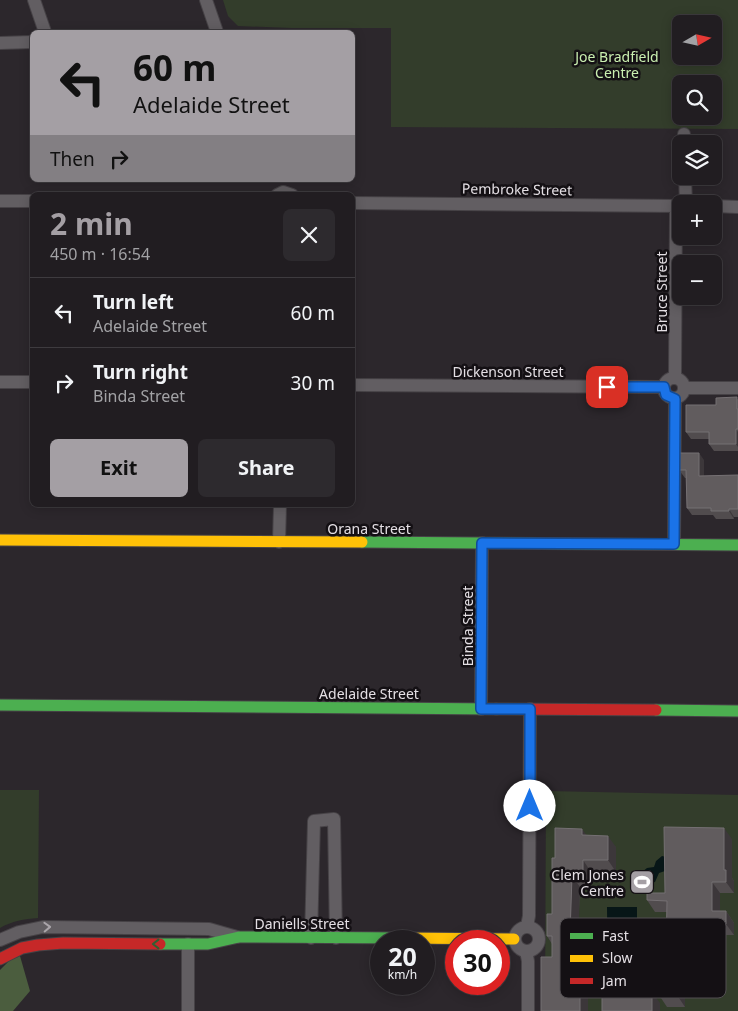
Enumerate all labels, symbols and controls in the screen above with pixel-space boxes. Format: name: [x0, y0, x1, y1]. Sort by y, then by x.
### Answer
north arrow: [672, 15, 722, 65]
map controls: [672, 15, 722, 305]
text: 60 m: [133, 44, 216, 91]
park label: Joe Bradfield Centre: [573, 47, 659, 82]
icon: left: [50, 50, 115, 115]
button: search: [672, 75, 722, 125]
text: Adelaide Street: [133, 89, 290, 119]
button: layers: [672, 135, 722, 185]
icon: right: [105, 145, 133, 173]
text: Then: [50, 146, 95, 172]
street label: Pembroke Street: [462, 179, 572, 199]
button: +: [672, 195, 722, 245]
text: 2 min: [50, 203, 133, 244]
button: close: [283, 209, 335, 261]
text: 450 m · 16:54: [50, 243, 150, 265]
street label: Bruce Street: [652, 252, 671, 332]
button: −: [672, 255, 722, 305]
text: Turn left: [93, 289, 174, 315]
icon: left: [50, 299, 78, 327]
text: 60 m: [291, 300, 335, 326]
text: Adelaide Street: [93, 315, 207, 337]
text: Turn right: [93, 359, 188, 385]
street label: Dickenson Street: [452, 362, 564, 381]
pin: [586, 366, 628, 408]
icon: right: [50, 369, 78, 397]
text: 30 m: [291, 370, 335, 396]
icon: arrive: [593, 373, 621, 401]
text: Binda Street: [93, 385, 185, 407]
button: Exit: [50, 439, 188, 497]
button: Share: [198, 439, 335, 497]
street label: Orana Street: [327, 519, 411, 538]
street label: Binda Street: [458, 586, 477, 666]
street label: Adelaide Street: [319, 684, 419, 703]
position arrow: [503, 779, 555, 831]
place label: Clem Jones Centre: [551, 865, 624, 900]
sports icon: Clem Jones Centre: [629, 869, 655, 895]
street label: Daniells Street: [255, 914, 349, 933]
legend: [560, 918, 726, 998]
one-way arrow: [43, 922, 51, 933]
text: Fast: [602, 926, 629, 945]
speed limit sign: 30: [445, 930, 510, 995]
one-way arrow: [151, 939, 159, 949]
text: 20: [388, 939, 417, 973]
text: Slow: [602, 948, 633, 967]
text: km/h: [388, 966, 417, 983]
text: Jam: [600, 971, 627, 990]

